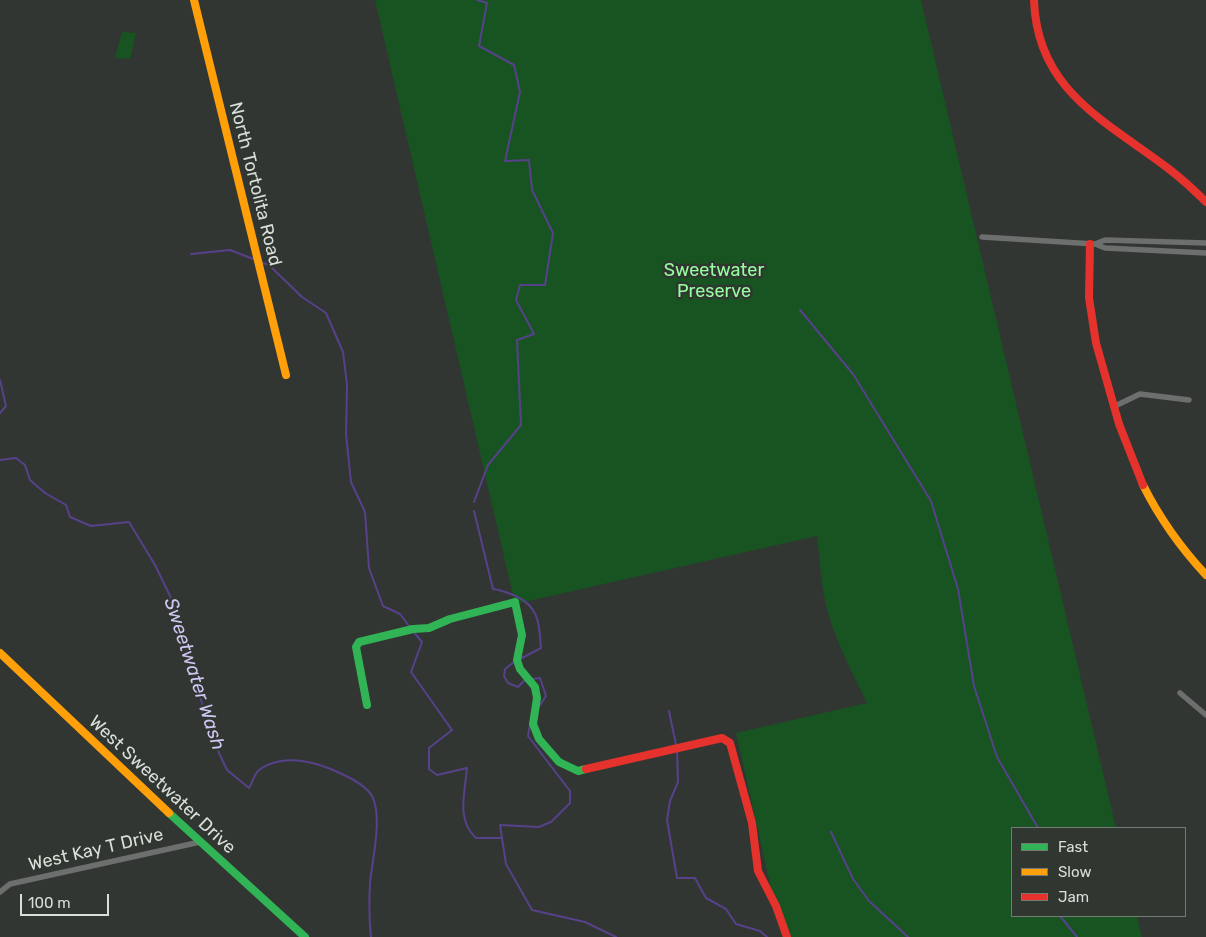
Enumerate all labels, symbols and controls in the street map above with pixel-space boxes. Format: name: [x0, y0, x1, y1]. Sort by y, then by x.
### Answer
street label: North Tortolita Road: [224, 100, 286, 268]
park label: Sweetwater Preserve: [664, 260, 764, 302]
water label: Sweetwater Wash: [159, 595, 229, 753]
street label: West Sweetwater Drive: [84, 711, 240, 859]
street label: West Kay T Drive: [27, 824, 165, 876]
legend: [1011, 827, 1186, 917]
text: Fast: [1058, 838, 1088, 856]
text: Slow: [1058, 863, 1091, 881]
scale bar: [22, 884, 111, 916]
text: Jam: [1058, 888, 1089, 906]
text: 100 m: [28, 894, 70, 912]

